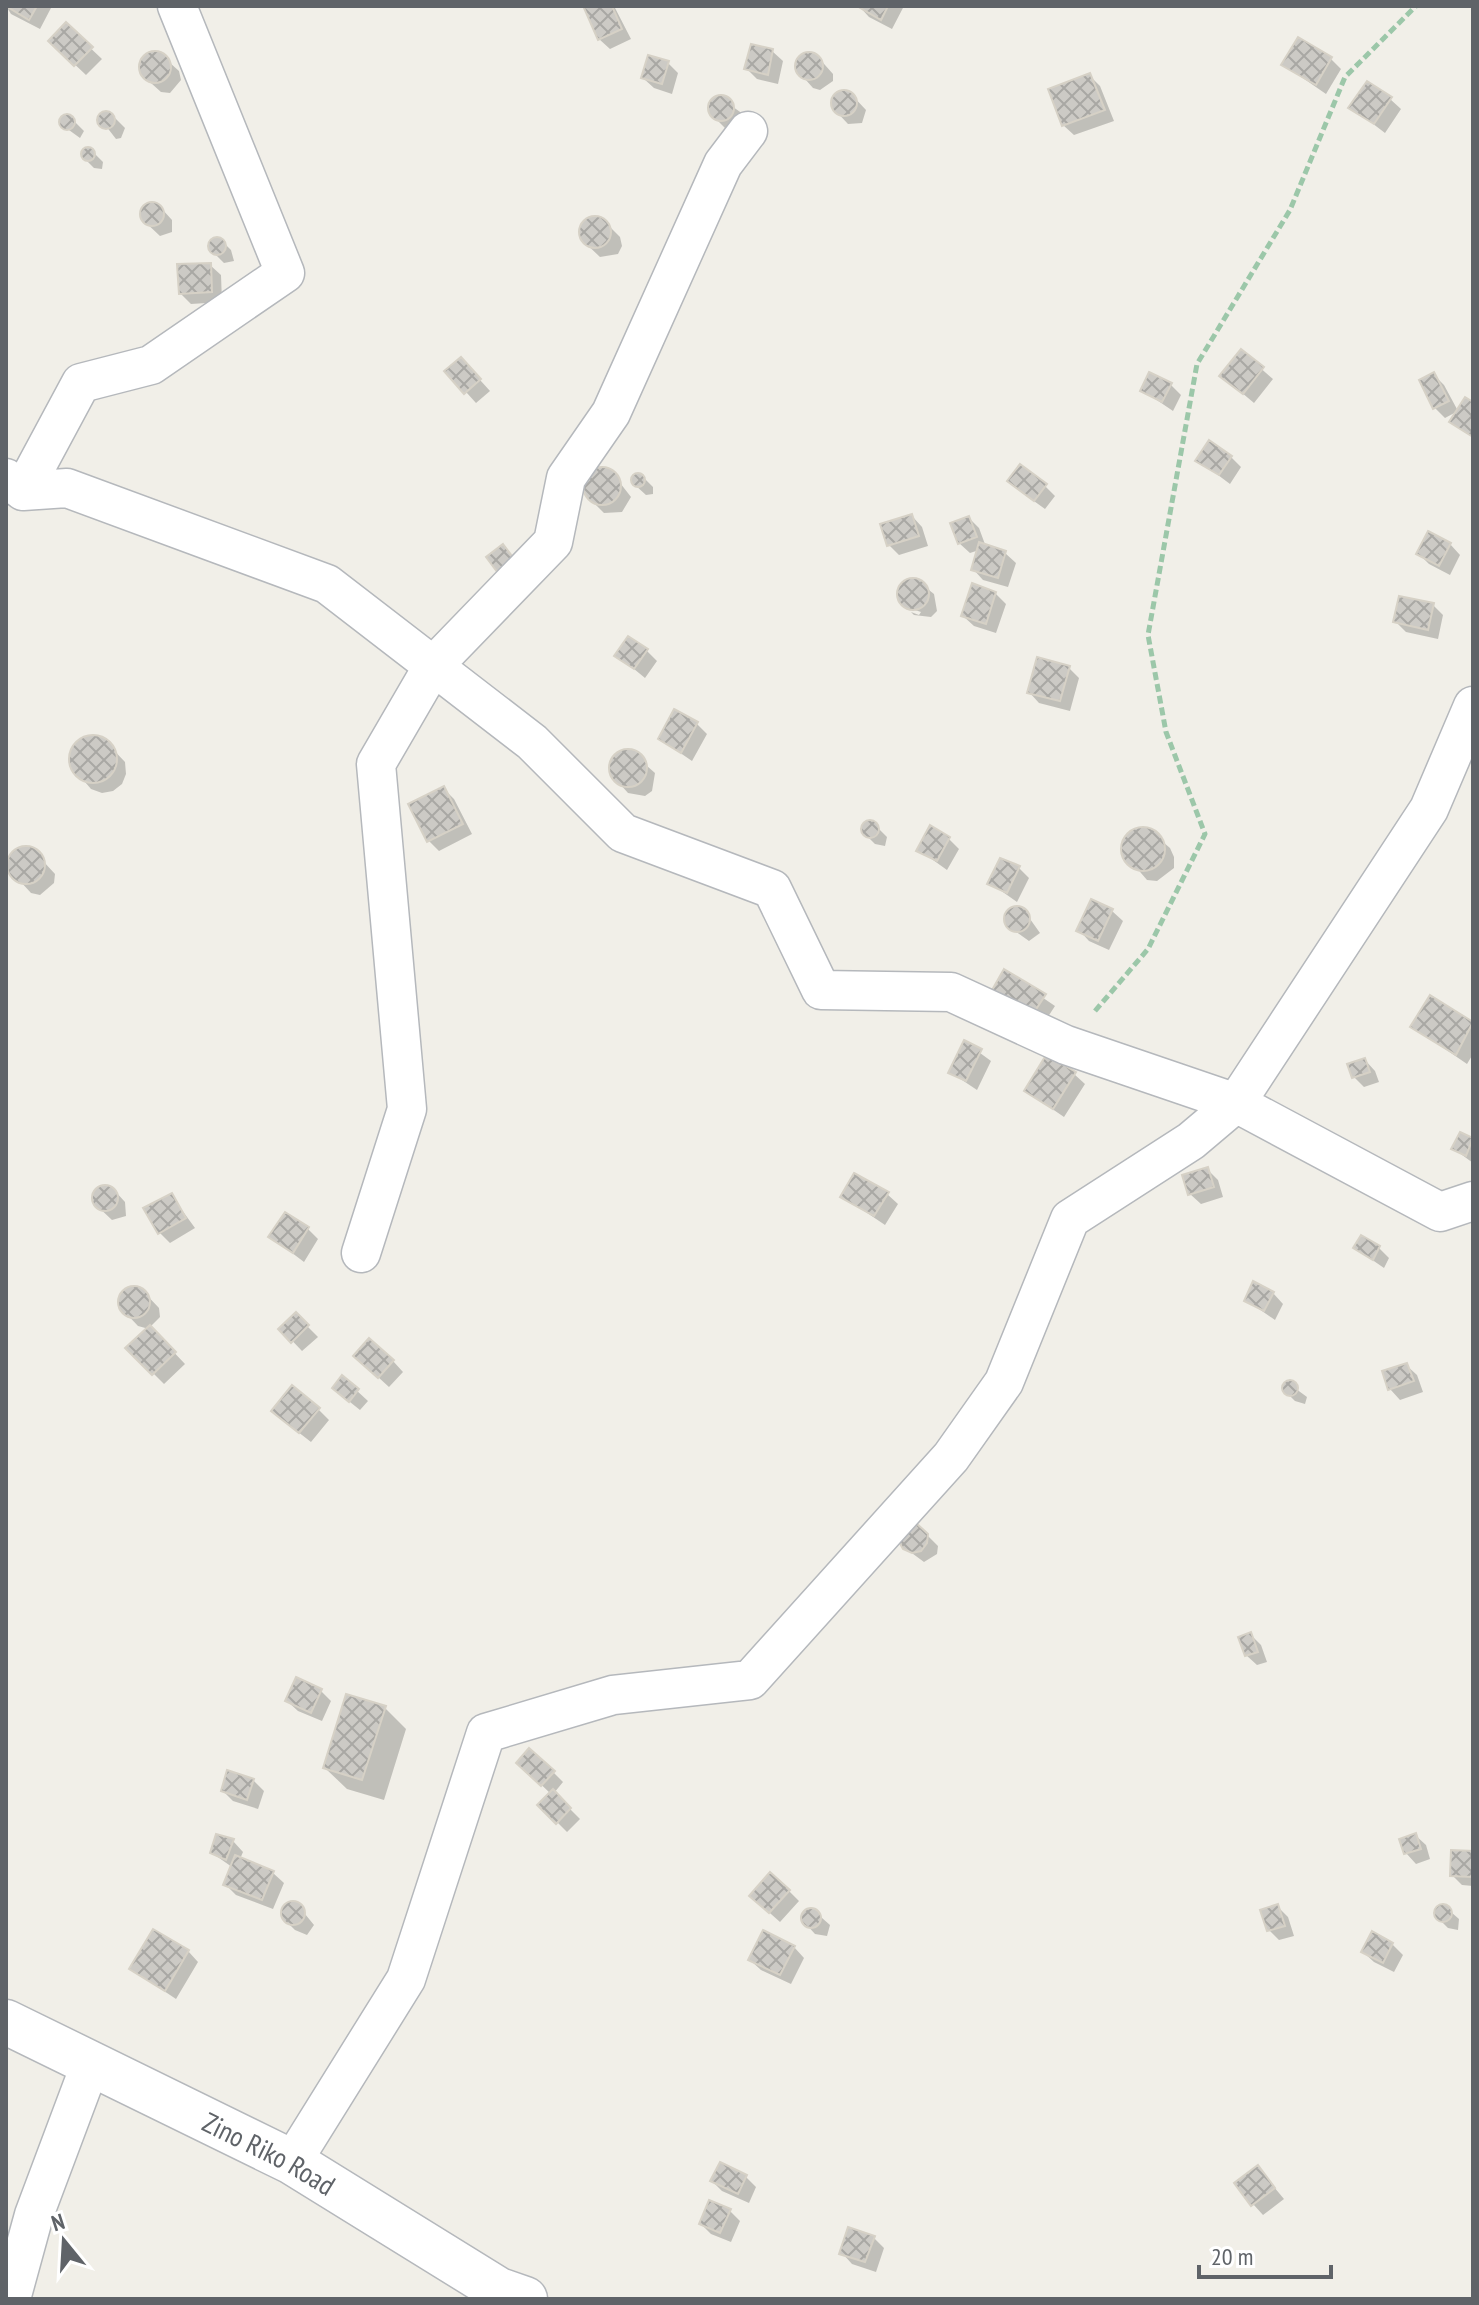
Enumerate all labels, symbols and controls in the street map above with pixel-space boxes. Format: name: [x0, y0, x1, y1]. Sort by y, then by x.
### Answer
street label: Zino Riko Road: [197, 2103, 342, 2203]
north arrow: [24, 2201, 104, 2281]
text: N: [48, 2207, 68, 2237]
scale bar: [1199, 2229, 1331, 2279]
text: 20 m: [1211, 2241, 1253, 2272]

